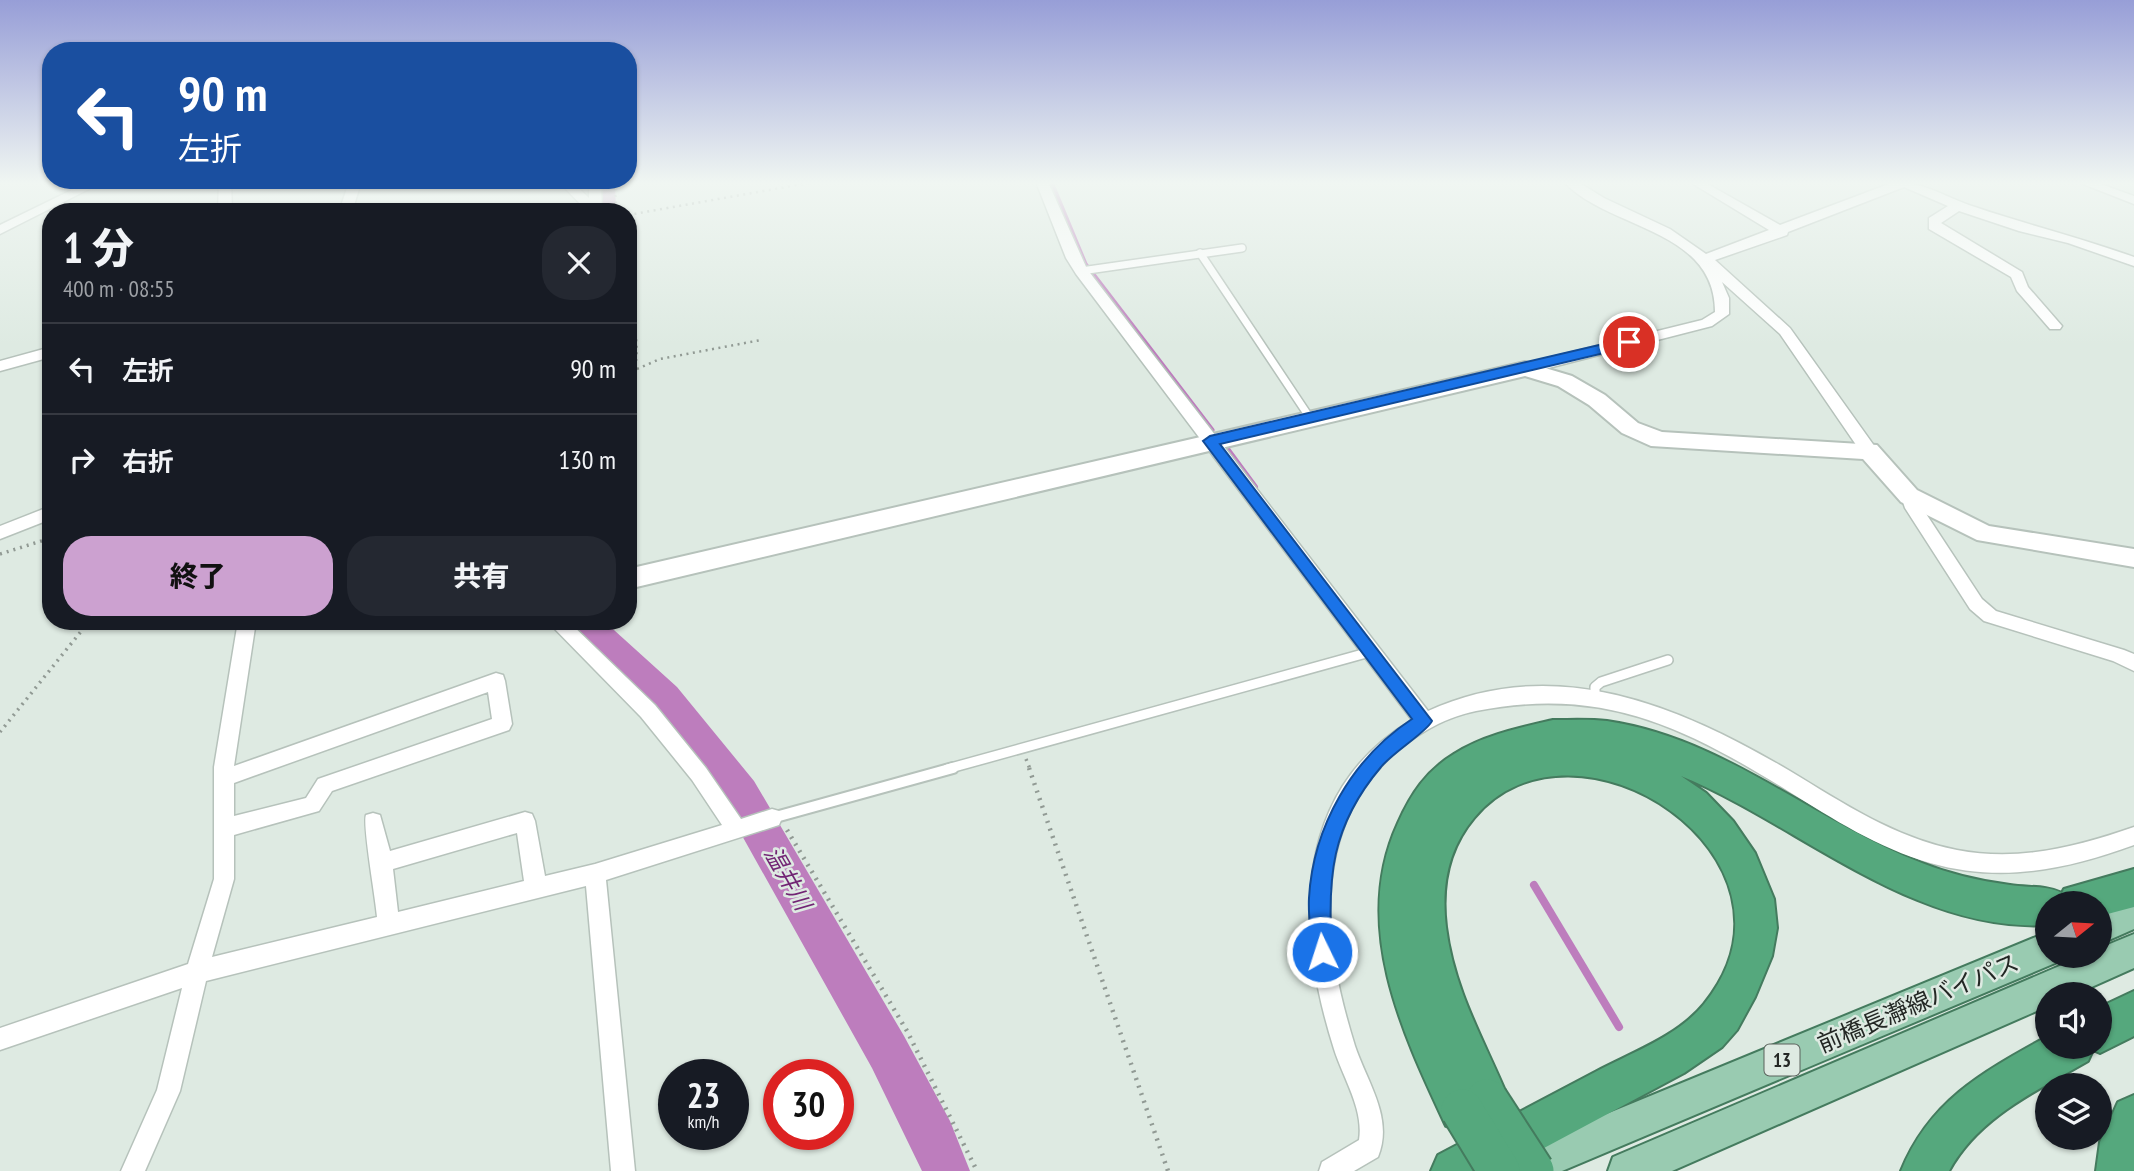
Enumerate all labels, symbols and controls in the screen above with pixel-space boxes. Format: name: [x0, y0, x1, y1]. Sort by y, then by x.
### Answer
text: 90 m: [178, 61, 267, 125]
icon: left: [63, 70, 154, 161]
text: 左折: [178, 127, 242, 169]
text: 1 分: [63, 220, 134, 275]
button: close: [542, 226, 616, 300]
text: 400 m · 08:55: [63, 274, 175, 303]
pin: [1599, 312, 1659, 372]
icon: arrive: [1610, 323, 1648, 361]
icon: left: [63, 350, 101, 388]
text: 90 m: [570, 352, 616, 385]
text: 左折: [122, 354, 174, 387]
icon: right: [63, 441, 101, 479]
text: 130 m: [558, 443, 616, 476]
text: 右折: [122, 445, 174, 478]
button: 終了: [63, 536, 333, 616]
button: 共有: [347, 536, 616, 616]
water label: 温井川: [758, 841, 819, 918]
north arrow: [2035, 891, 2112, 968]
map controls: [2035, 891, 2112, 1150]
position arrow: [1285, 915, 1359, 989]
street label: 前橋長瀞線バイパス: [1813, 947, 2023, 1059]
button: sound: [2035, 982, 2112, 1059]
road number: 13: [1764, 1044, 1800, 1076]
speed limit sign: 30: [763, 1059, 854, 1150]
text: 23: [687, 1072, 720, 1118]
button: layers: [2035, 1073, 2112, 1150]
text: km/h: [688, 1110, 719, 1133]

